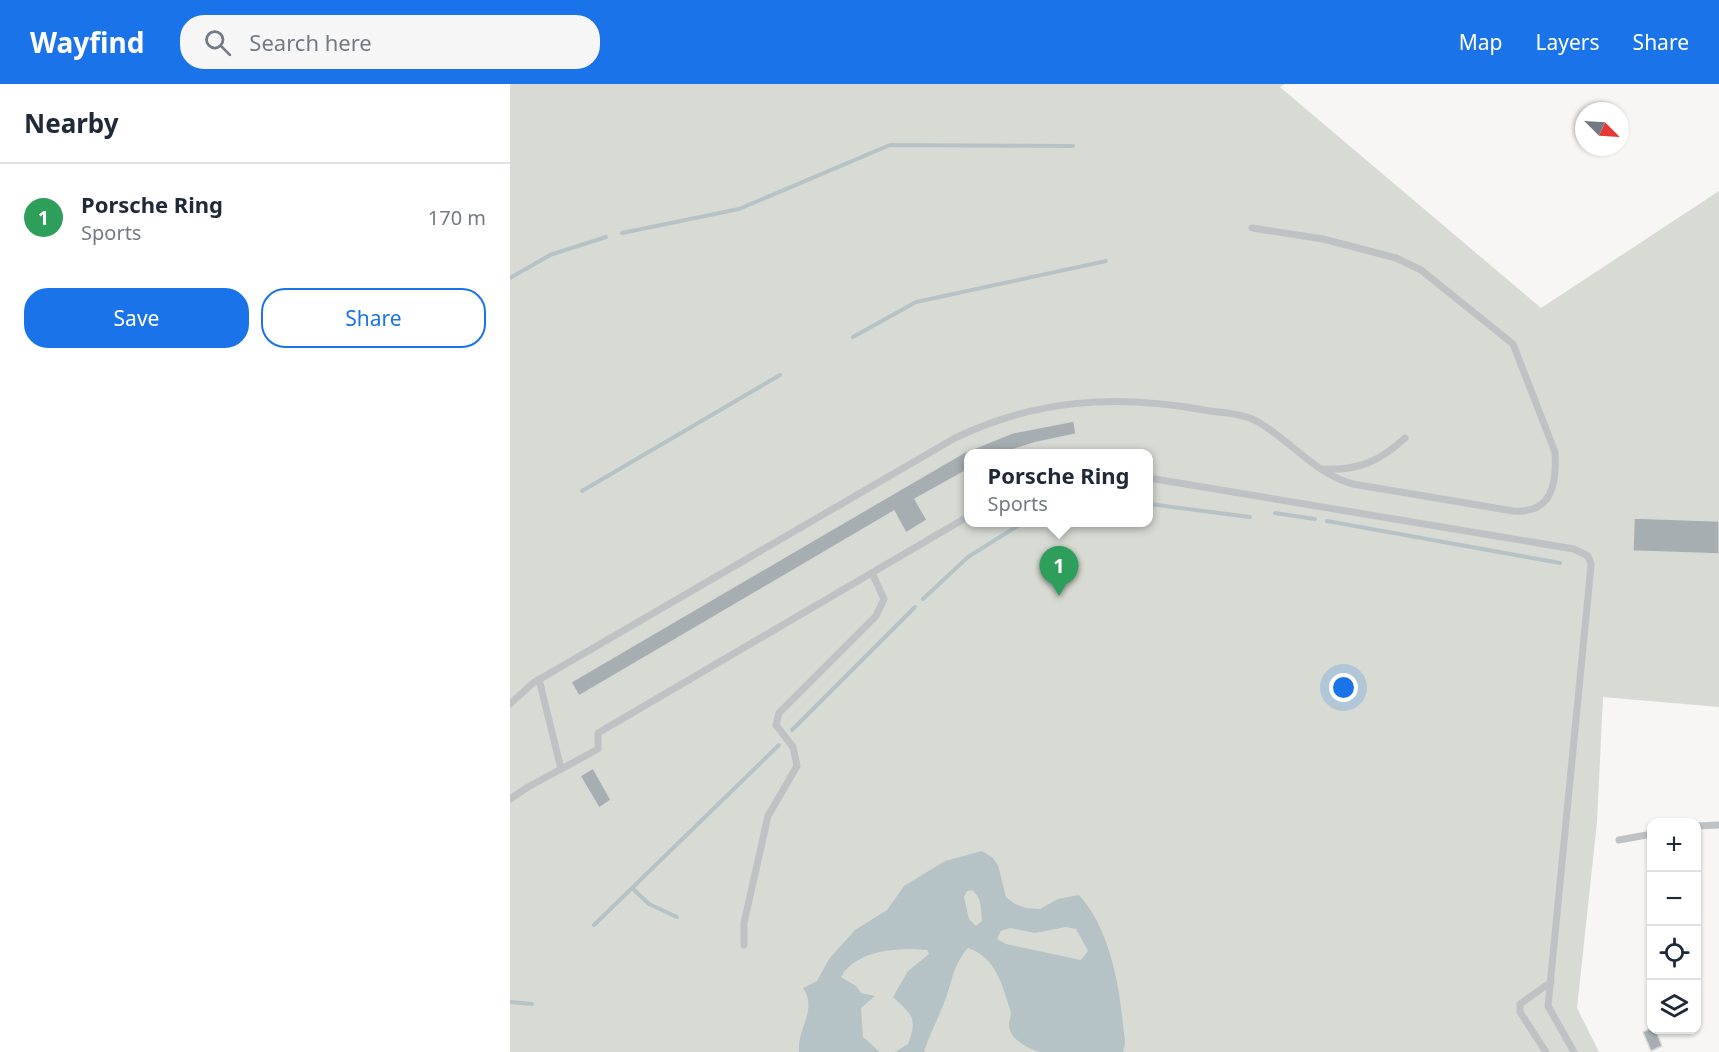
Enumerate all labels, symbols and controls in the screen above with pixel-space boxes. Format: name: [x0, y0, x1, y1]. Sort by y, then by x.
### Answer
search box: [180, 15, 600, 69]
text: Wayfind: [30, 23, 144, 61]
icon: search: [201, 26, 234, 59]
text: Search here: [249, 27, 372, 57]
text: Map: [1459, 28, 1503, 56]
text: Layers: [1536, 28, 1600, 56]
text: Share: [1633, 28, 1689, 56]
north arrow: [1575, 102, 1629, 156]
text: Nearby: [24, 105, 119, 141]
text: Porsche Ring: [81, 189, 223, 219]
text: 1: [38, 204, 49, 231]
text: 170 m: [428, 204, 486, 231]
text: Sports: [81, 219, 141, 246]
button: Save: [24, 288, 249, 348]
button: Share: [261, 288, 486, 348]
popup: [964, 449, 1153, 527]
text: Porsche Ring: [987, 460, 1130, 490]
text: Sports: [987, 490, 1048, 517]
pin: 1: [1040, 546, 1078, 596]
your location: [1329, 673, 1358, 702]
map controls: [1647, 818, 1701, 1034]
button: +: [1647, 818, 1701, 872]
button: −: [1647, 872, 1701, 926]
button: locate: [1647, 926, 1701, 980]
button: layers: [1647, 980, 1701, 1034]

